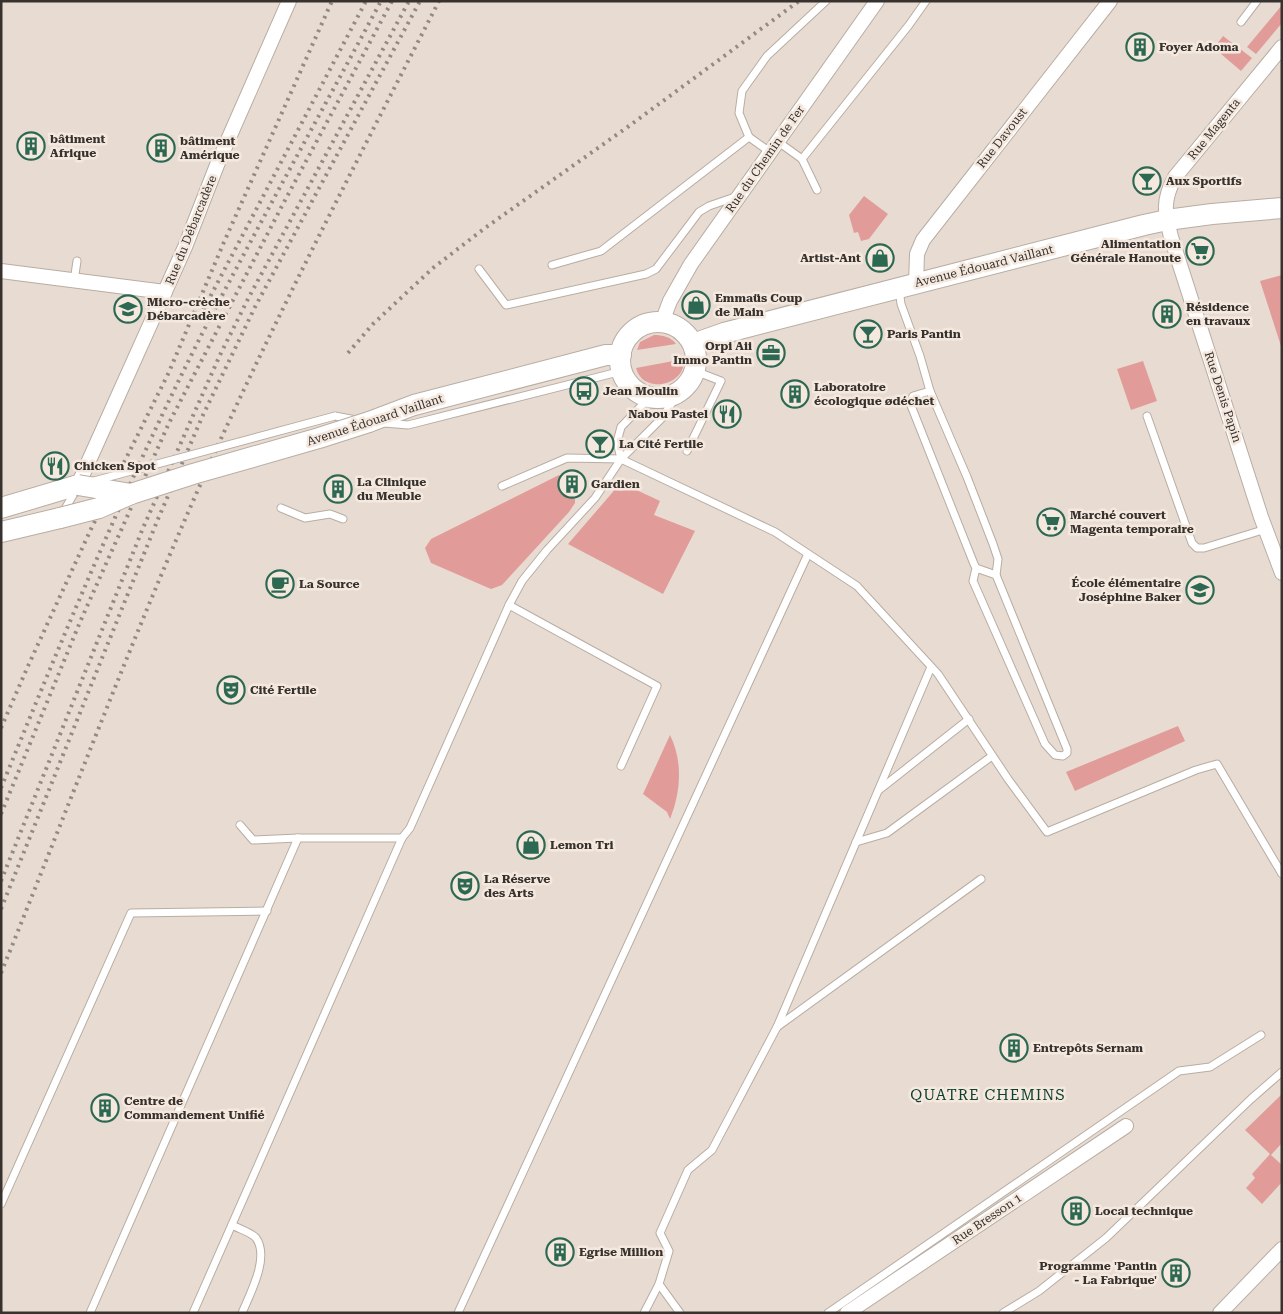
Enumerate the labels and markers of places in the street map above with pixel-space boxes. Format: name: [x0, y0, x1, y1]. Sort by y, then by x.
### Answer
building icon: Foyer Adoma: [1125, 32, 1155, 62]
place label: Foyer Adoma: [1159, 40, 1239, 54]
building icon: bâtiment Afrique: [16, 131, 46, 161]
place label: bâtiment Afrique: [50, 132, 105, 160]
building icon: bâtiment Amérique: [146, 133, 176, 163]
place label: bâtiment Amérique: [180, 134, 240, 162]
bar icon: Aux Sportifs: [1132, 166, 1162, 196]
place label: Aux Sportifs: [1166, 174, 1242, 188]
supermarket icon: Alimentation Générale Hanoute: [1185, 236, 1215, 266]
place label: Alimentation Générale Hanoute: [1071, 237, 1181, 265]
shop icon: Artist-Ant: [865, 243, 895, 273]
place label: Artist-Ant: [800, 251, 861, 265]
shop icon: Emmaüs Coup de Main: [681, 290, 711, 320]
place label: Emmaüs Coup de Main: [715, 291, 802, 319]
school or university icon: Micro-crèche Débarcadère: [113, 294, 143, 324]
place label: Micro-crèche Débarcadère: [147, 295, 230, 323]
building icon: Résidence en travaux: [1152, 299, 1182, 329]
place label: Résidence en travaux: [1186, 300, 1250, 328]
bar icon: Paris Pantin: [853, 319, 883, 349]
place label: Paris Pantin: [887, 327, 961, 341]
office icon: Orpi Aii Immo Pantin: [756, 338, 786, 368]
place label: Orpi Aii Immo Pantin: [673, 339, 752, 367]
bus stop icon: Jean Moulin: [569, 376, 599, 406]
building icon: Laboratoire écologique ødéchet: [780, 379, 810, 409]
place label: Laboratoire écologique ødéchet: [814, 380, 935, 408]
place label: Jean Moulin: [603, 384, 678, 398]
restaurant icon: Nabou Pastel: [712, 399, 742, 429]
place label: Nabou Pastel: [628, 407, 708, 421]
bar icon: La Cité Fertile: [585, 429, 615, 459]
place label: La Cité Fertile: [619, 437, 703, 451]
restaurant icon: Chicken Spot: [40, 451, 70, 481]
place label: Chicken Spot: [74, 459, 156, 473]
building icon: Gardien: [557, 469, 587, 499]
building icon: La Clinique du Meuble: [323, 474, 353, 504]
place label: La Clinique du Meuble: [357, 475, 426, 503]
place label: Gardien: [591, 477, 640, 491]
supermarket icon: Marché couvert Magenta temporaire: [1036, 507, 1066, 537]
place label: Marché couvert Magenta temporaire: [1070, 508, 1194, 536]
cafe icon: La Source: [265, 569, 295, 599]
school or university icon: École élémentaire Joséphine Baker: [1185, 575, 1215, 605]
place label: École élémentaire Joséphine Baker: [1072, 576, 1182, 604]
place label: La Source: [299, 577, 360, 591]
theatre icon: Cité Fertile: [216, 675, 246, 705]
place label: Cité Fertile: [250, 683, 316, 697]
shop icon: Lemon Tri: [516, 830, 546, 860]
place label: Lemon Tri: [550, 838, 613, 852]
theatre icon: La Réserve des Arts: [450, 871, 480, 901]
place label: La Réserve des Arts: [484, 872, 550, 900]
building icon: Entrepôts Sernam: [999, 1033, 1029, 1063]
place label: Entrepôts Sernam: [1033, 1041, 1144, 1055]
building icon: Centre de Commandement Unifié: [90, 1093, 120, 1123]
place label: Centre de Commandement Unifié: [124, 1094, 265, 1122]
building icon: Local technique: [1061, 1196, 1091, 1226]
place label: Local technique: [1095, 1204, 1193, 1218]
building icon: Egrise Million: [545, 1237, 575, 1267]
place label: Egrise Million: [579, 1245, 663, 1259]
building icon: Programme 'Pantin - La Fabrique': [1161, 1258, 1191, 1288]
place label: Programme 'Pantin - La Fabrique': [1039, 1259, 1157, 1287]

